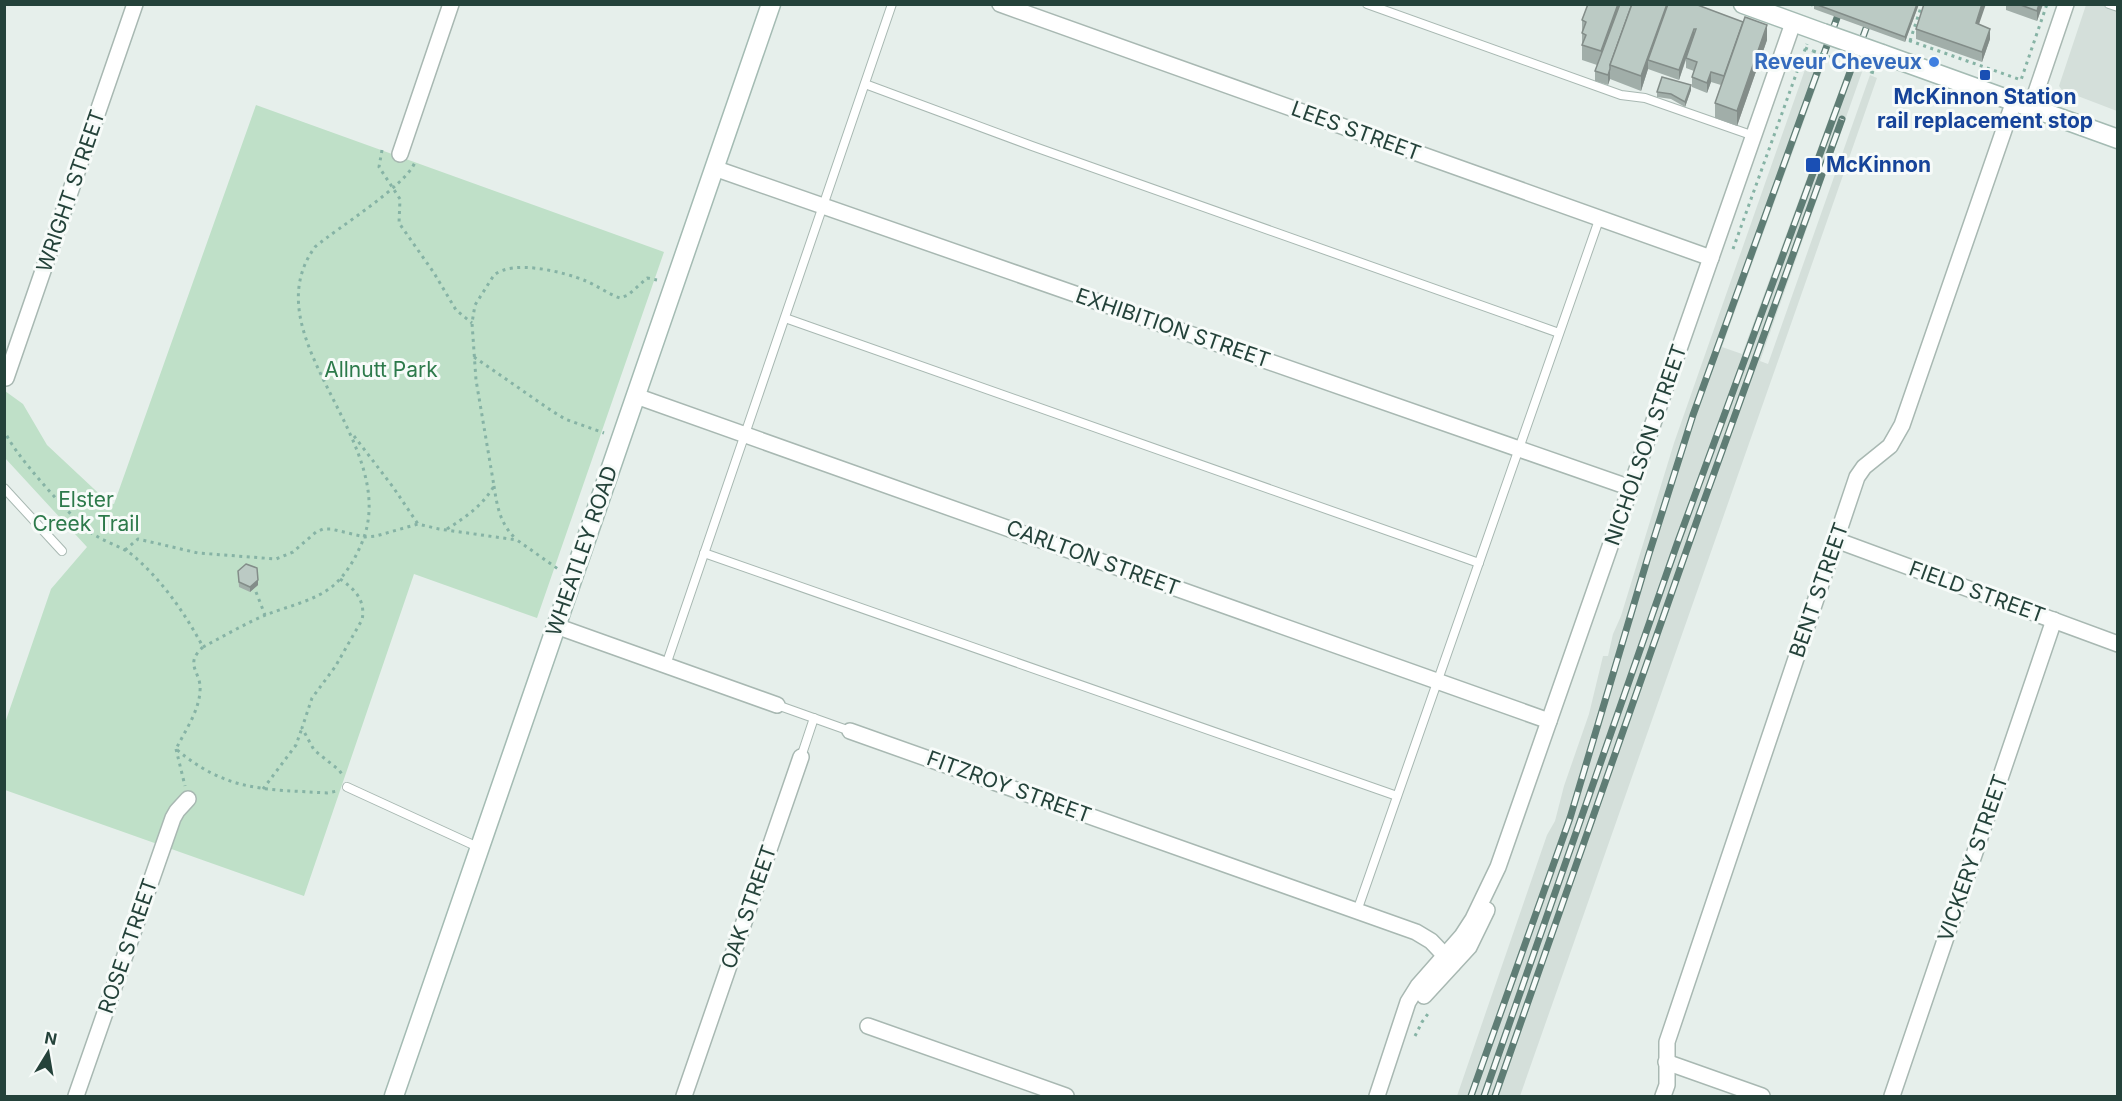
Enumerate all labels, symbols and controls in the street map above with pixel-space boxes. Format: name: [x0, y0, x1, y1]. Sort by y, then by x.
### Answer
place label: Reveur Cheveux: [1754, 49, 1922, 74]
marker: Reveur Cheveux: [1927, 55, 1941, 69]
marker: McKinnon Station rail replacement stop: [1978, 68, 1992, 82]
place label: McKinnon Station rail replacement stop: [1877, 84, 2093, 133]
street label: LEES STREET: [1288, 96, 1424, 166]
street label: WRIGHT STREET: [31, 106, 110, 275]
place label: McKinnon: [1826, 152, 1931, 177]
marker: McKinnon: [1804, 156, 1822, 174]
street label: EXHIBITION STREET: [1073, 283, 1274, 373]
street label: NICHOLSON STREET: [1599, 341, 1692, 549]
park label: Allnutt Park: [324, 357, 438, 382]
street label: WHEATLEY ROAD: [541, 462, 622, 639]
park label: Elster Creek Trail: [32, 487, 140, 536]
street label: CARLTON STREET: [1003, 515, 1183, 601]
street label: BENT STREET: [1784, 519, 1853, 661]
street label: FIELD STREET: [1906, 555, 2049, 628]
street label: FITZROY STREET: [924, 745, 1095, 828]
street label: VICKERY STREET: [1932, 771, 2013, 945]
street label: OAK STREET: [716, 842, 781, 972]
street label: ROSE STREET: [93, 875, 162, 1017]
north arrow: [18, 1023, 78, 1083]
text: N: [43, 1027, 59, 1049]

